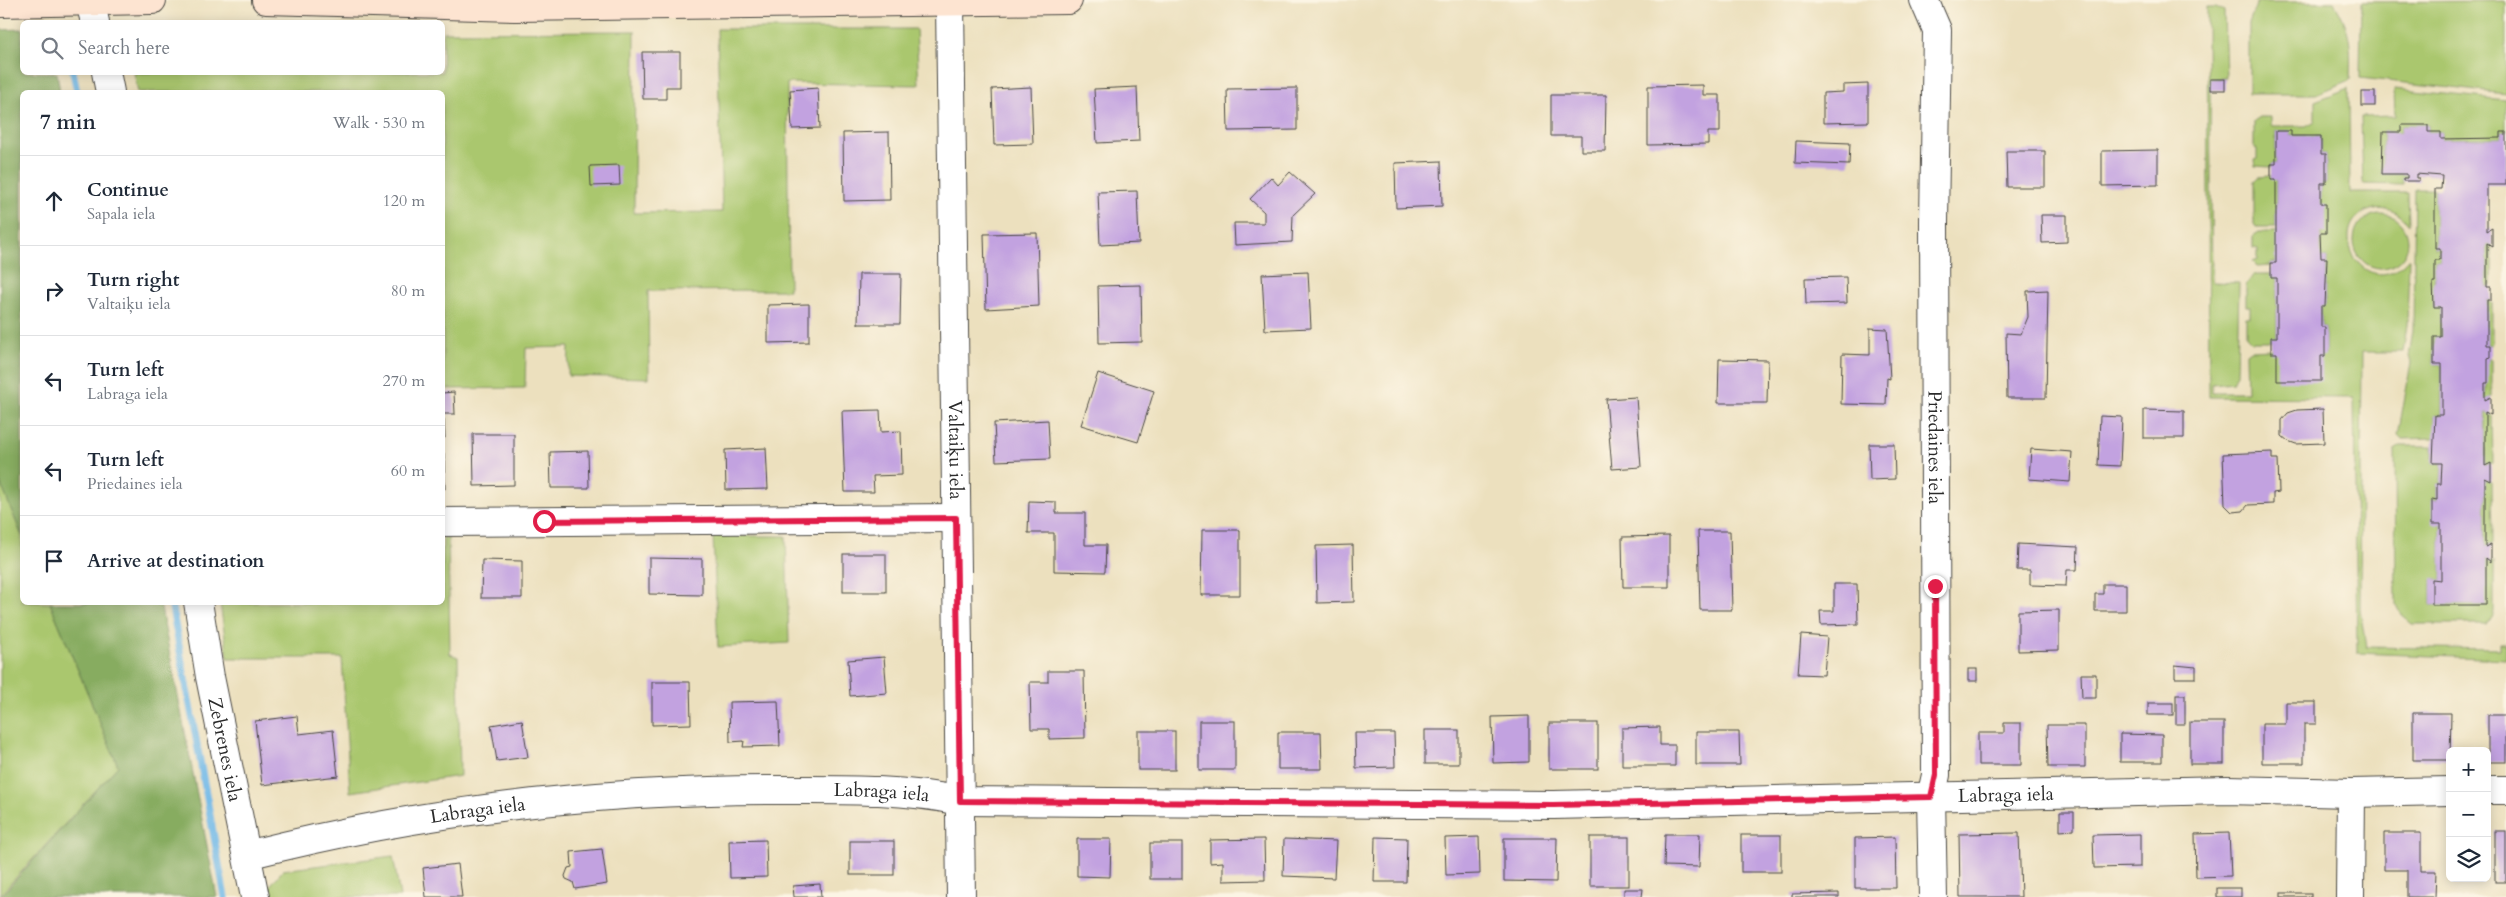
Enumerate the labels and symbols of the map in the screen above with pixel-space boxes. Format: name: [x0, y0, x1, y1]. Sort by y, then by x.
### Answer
street label: Priedaines iela: [1922, 390, 1948, 504]
street label: Valtaiķu iela: [942, 400, 969, 500]
route start: [533, 510, 556, 533]
route end: [1924, 575, 1947, 598]
street label: Zebrenes iela: [201, 695, 248, 804]
street label: Labraga iela: [833, 777, 931, 809]
street label: Labraga iela: [1957, 781, 2054, 809]
street label: Labraga iela: [428, 791, 527, 830]

